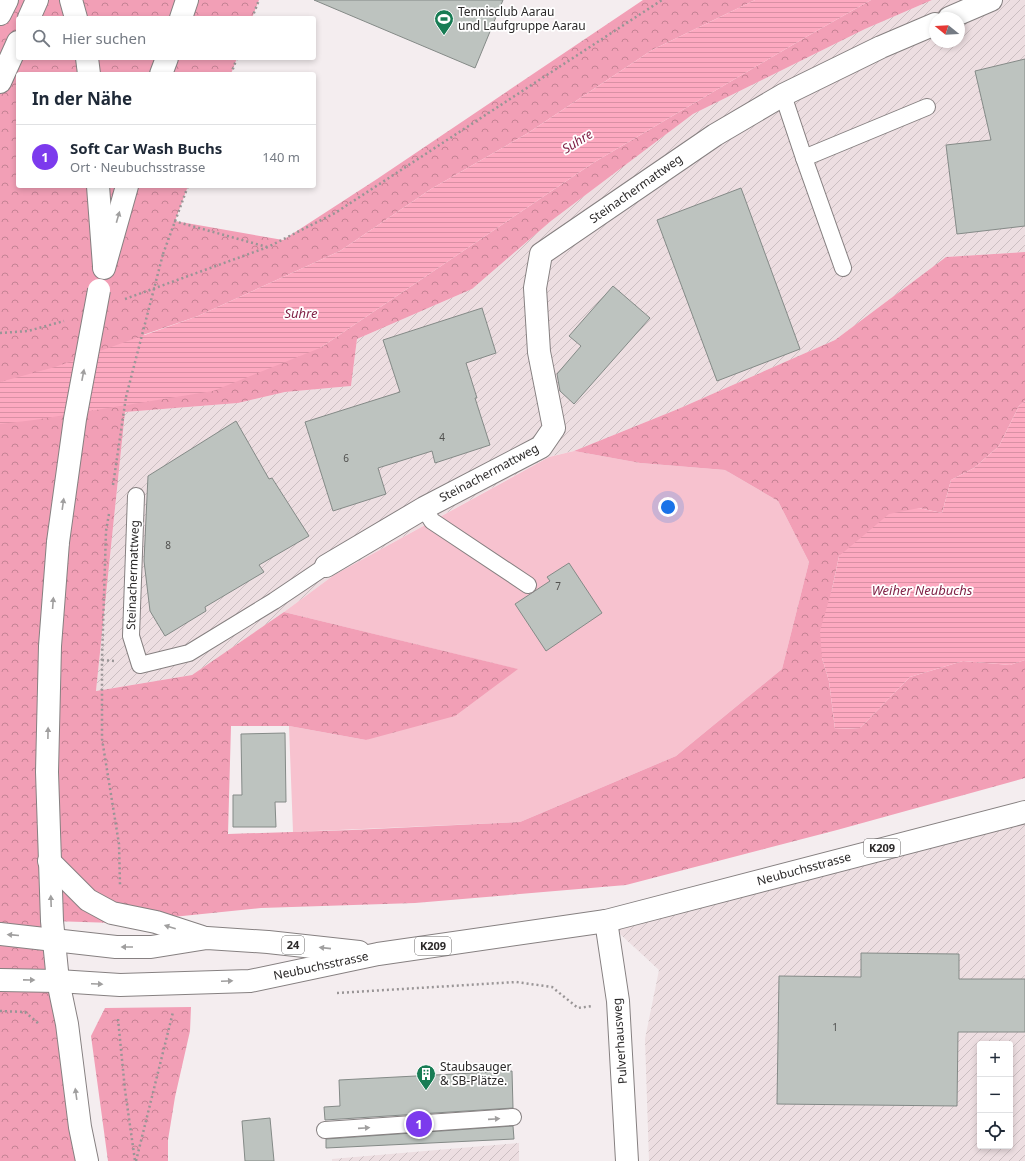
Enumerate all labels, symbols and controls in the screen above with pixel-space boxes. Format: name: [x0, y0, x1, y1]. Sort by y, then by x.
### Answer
place label: Tennisclub Aarau und Laufgruppe Aarau: [458, 3, 586, 34]
sports icon: Tennisclub Aarau und Laufgruppe Aarau: [433, 8, 455, 36]
north arrow: [929, 12, 965, 48]
search box: [16, 16, 316, 60]
icon: search: [30, 27, 52, 49]
text: Hier suchen: [62, 28, 146, 48]
text: In der Nähe: [32, 87, 132, 110]
water label: Suhre: [558, 124, 596, 157]
text: Soft Car Wash Buchs: [70, 138, 222, 158]
text: 1: [41, 148, 49, 166]
text: 140 m: [262, 148, 300, 166]
street label: Steinachermattweg: [586, 150, 686, 227]
text: Ort · Neubuchsstrasse: [70, 158, 205, 176]
one-way arrow: [115, 210, 121, 222]
water label: Suhre: [284, 304, 318, 322]
one-way arrow: [81, 369, 87, 381]
house number: 4: [439, 430, 445, 444]
street label: Steinachermattweg: [436, 439, 541, 506]
house number: 6: [343, 451, 349, 465]
your location: [658, 497, 678, 517]
one-way arrow: [60, 498, 66, 510]
street label: Steinachermattweg: [122, 520, 143, 630]
house number: 8: [165, 538, 171, 552]
house number: 7: [555, 579, 561, 593]
water label: Weiher Neubuchs: [872, 581, 973, 599]
one-way arrow: [50, 597, 57, 609]
one-way arrow: [45, 726, 51, 739]
road number: K209: [864, 839, 900, 857]
street label: Neubuchsstrasse: [755, 848, 853, 889]
one-way arrow: [48, 894, 54, 907]
one-way arrow: [164, 923, 176, 929]
one-way arrow: [7, 932, 19, 939]
road number: 24: [282, 936, 304, 954]
road number: K209: [415, 937, 451, 955]
one-way arrow: [120, 944, 133, 950]
one-way arrow: [319, 945, 331, 952]
street label: Neubuchsstrasse: [272, 947, 370, 984]
one-way arrow: [23, 977, 36, 983]
one-way arrow: [221, 978, 233, 985]
one-way arrow: [91, 980, 103, 987]
street label: Pulverhausweg: [608, 997, 631, 1085]
house number: 1: [832, 1020, 838, 1034]
map controls: [977, 1041, 1013, 1149]
button: +: [977, 1041, 1013, 1077]
place label: Staubsauger & SB-Plätze.: [440, 1058, 511, 1089]
building icon: Staubsauger & SB-Plätze.: [415, 1063, 437, 1091]
button: −: [977, 1077, 1013, 1113]
one-way arrow: [73, 1087, 79, 1100]
pin: 1: [406, 1109, 432, 1139]
button: locate: [977, 1113, 1013, 1149]
one-way arrow: [488, 1115, 500, 1122]
one-way arrow: [358, 1124, 370, 1131]

